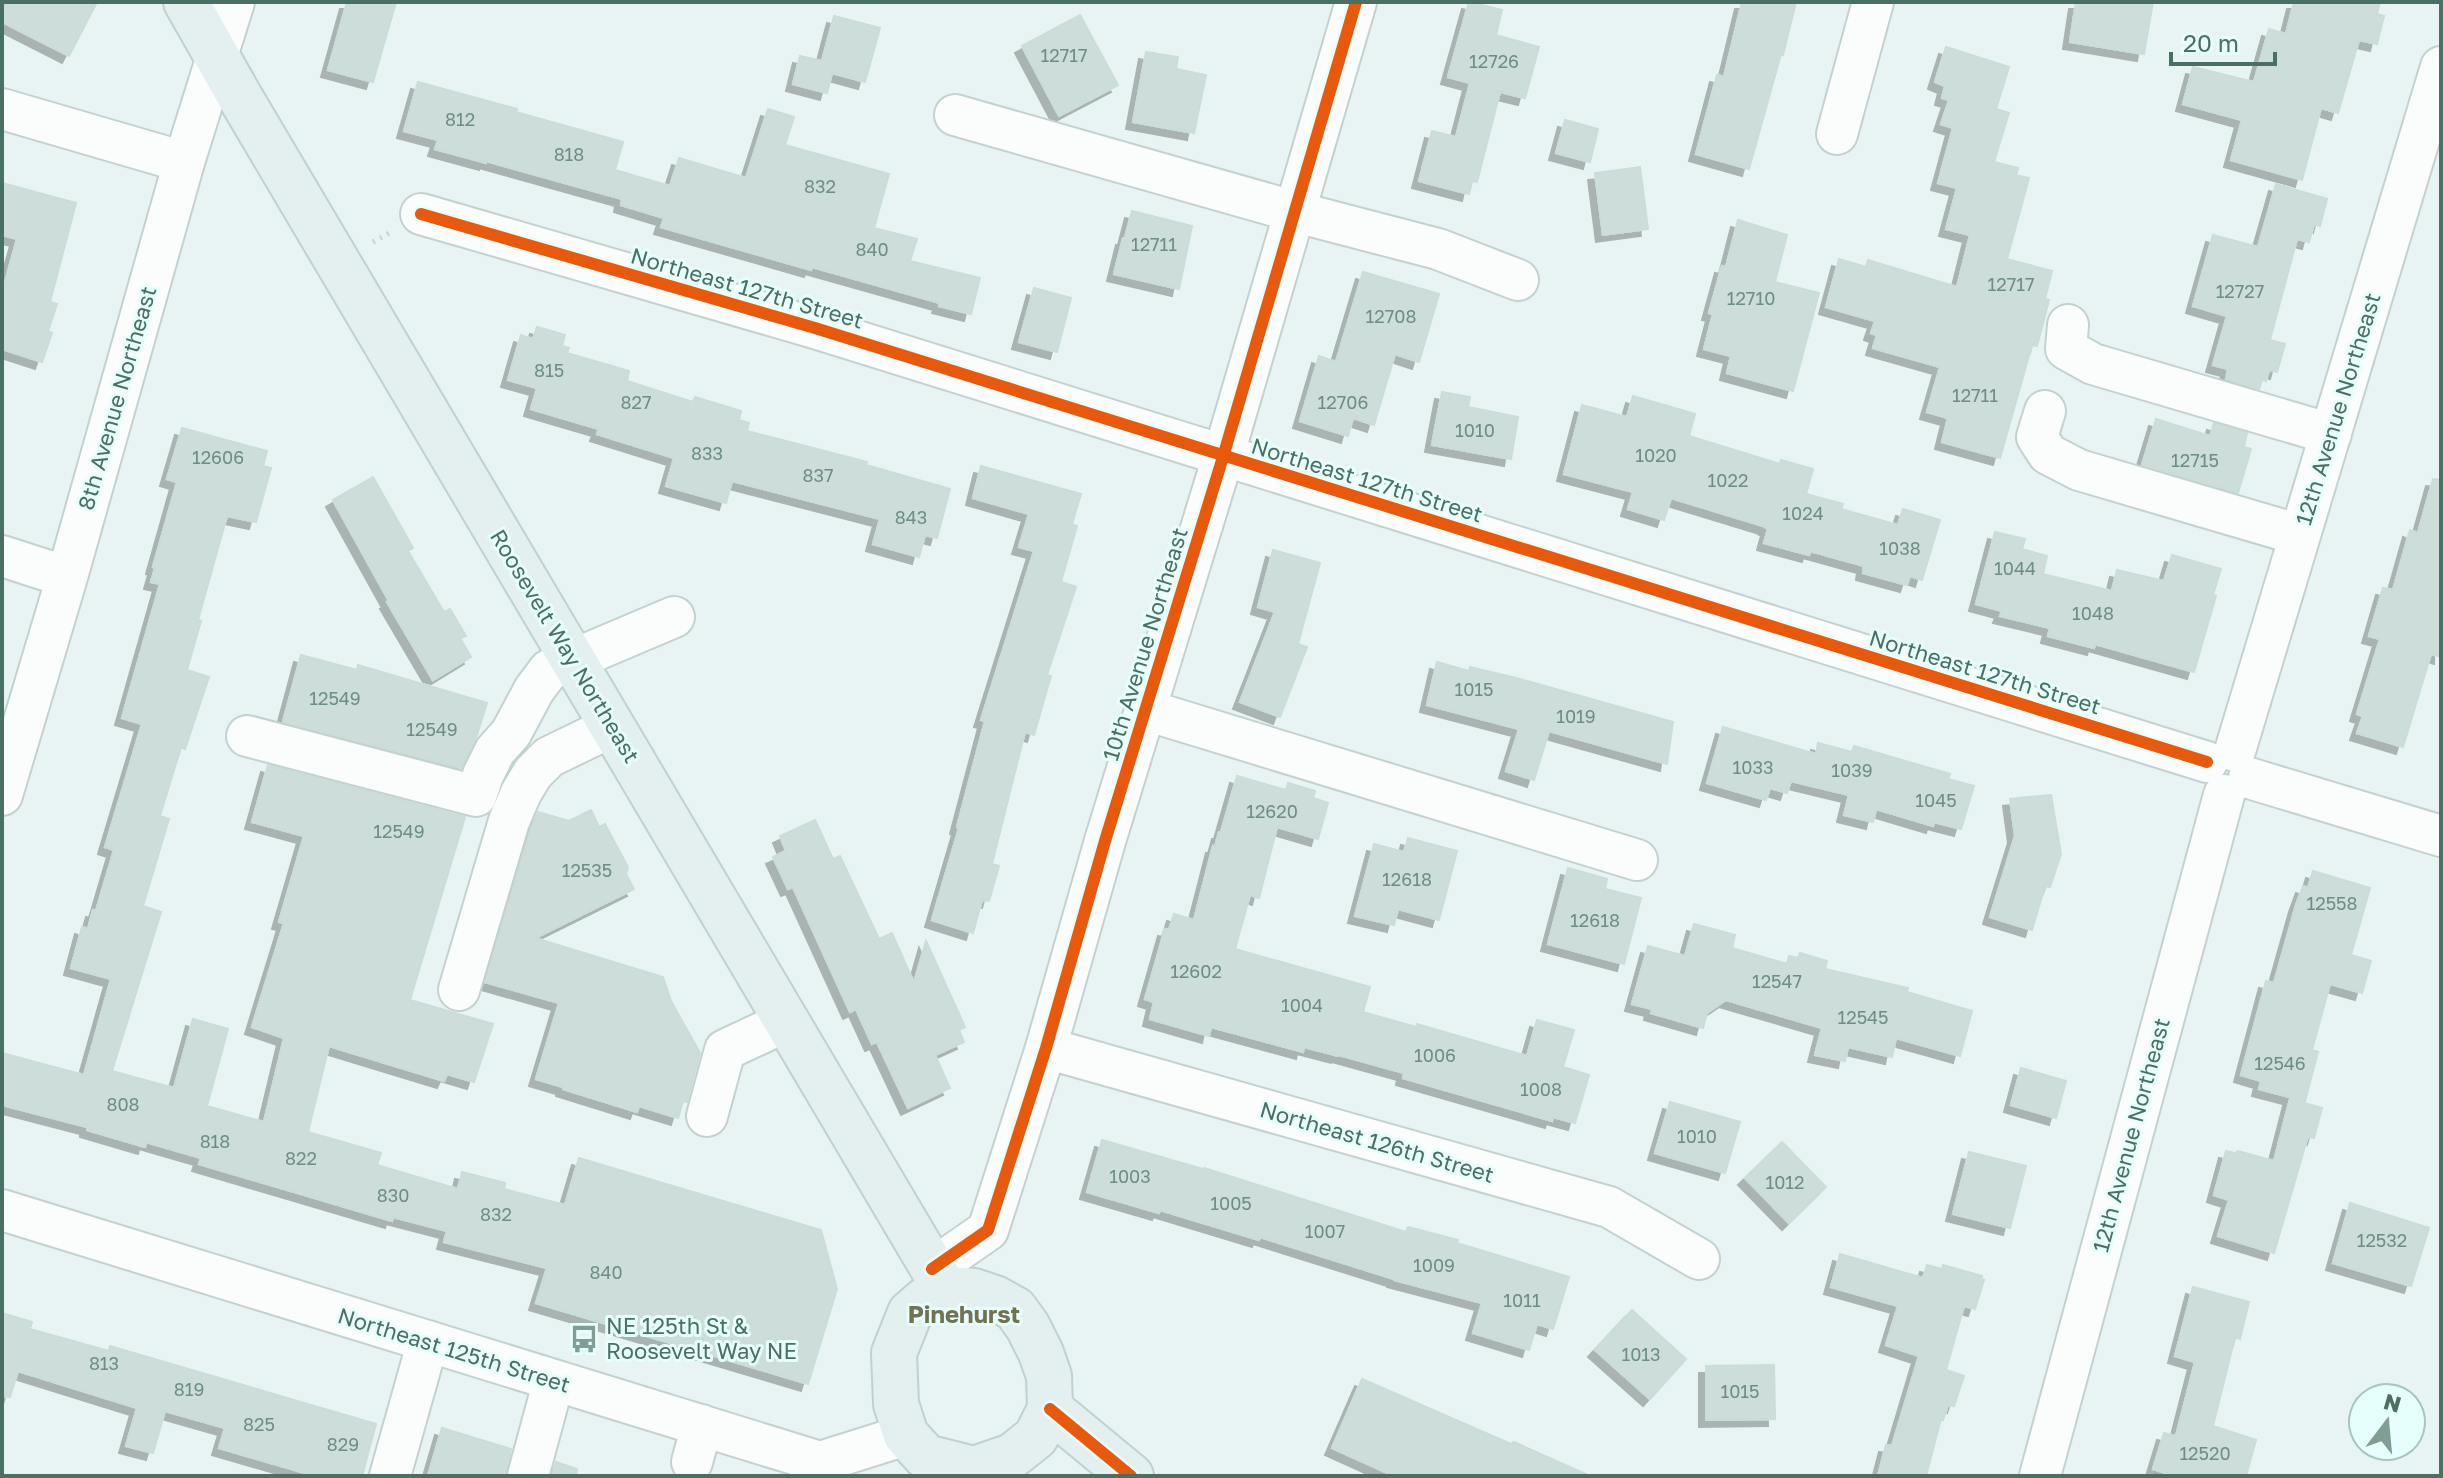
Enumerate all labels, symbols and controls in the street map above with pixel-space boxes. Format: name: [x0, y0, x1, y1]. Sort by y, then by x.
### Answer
scale bar: [2171, 16, 2275, 66]
text: 20 m: [2183, 28, 2239, 57]
house number: 12717: [1041, 44, 1087, 66]
house number: 12726: [1469, 50, 1519, 72]
house number: 812: [445, 108, 475, 130]
house number: 818: [554, 143, 584, 165]
house number: 832: [804, 175, 836, 197]
house number: 12711: [1131, 233, 1177, 255]
house number: 840: [855, 238, 889, 260]
street label: Northeast 127th Street: [628, 241, 866, 334]
house number: 12717: [1988, 273, 2034, 295]
house number: 12727: [2216, 280, 2264, 302]
street label: 8th Avenue Northeast: [72, 283, 161, 513]
house number: 12710: [1727, 287, 1775, 309]
street label: 12th Avenue Northeast: [2289, 290, 2386, 528]
house number: 12708: [1366, 305, 1416, 327]
house number: 815: [534, 359, 564, 381]
house number: 12711: [1952, 384, 1998, 406]
house number: 827: [621, 391, 651, 413]
house number: 12706: [1318, 391, 1368, 413]
house number: 1010: [1455, 419, 1495, 441]
street label: Northeast 127th Street: [1248, 431, 1486, 528]
house number: 833: [691, 442, 723, 464]
house number: 1020: [1635, 444, 1677, 466]
house number: 12606: [192, 446, 244, 468]
house number: 12715: [2171, 449, 2219, 471]
house number: 837: [802, 464, 834, 486]
house number: 1022: [1708, 469, 1748, 491]
house number: 1024: [1782, 502, 1824, 524]
house number: 843: [895, 506, 927, 528]
street label: Roosevelt Way Northeast: [485, 524, 646, 767]
street label: 10th Avenue Northeast: [1096, 524, 1193, 764]
house number: 1038: [1879, 537, 1921, 559]
house number: 1044: [1994, 557, 2036, 579]
house number: 1048: [2072, 602, 2114, 624]
street label: Northeast 127th Street: [1866, 623, 2104, 720]
house number: 1015: [1454, 678, 1494, 700]
house number: 12549: [309, 687, 361, 709]
house number: 1019: [1556, 705, 1596, 727]
house number: 12549: [406, 718, 458, 740]
house number: 1033: [1733, 756, 1773, 778]
house number: 1039: [1831, 759, 1873, 781]
house number: 1045: [1915, 789, 1957, 811]
house number: 12620: [1246, 800, 1298, 822]
house number: 12549: [373, 820, 425, 842]
house number: 12535: [562, 859, 612, 881]
house number: 12618: [1382, 868, 1432, 890]
house number: 12558: [2306, 892, 2358, 914]
house number: 12618: [1570, 909, 1620, 931]
house number: 12602: [1170, 960, 1222, 982]
house number: 12547: [1752, 970, 1802, 992]
house number: 1004: [1281, 994, 1323, 1016]
house number: 12545: [1837, 1006, 1889, 1028]
street label: 12th Avenue Northeast: [2086, 1015, 2175, 1255]
house number: 1006: [1414, 1044, 1456, 1066]
house number: 12546: [2254, 1052, 2306, 1074]
house number: 1008: [1520, 1078, 1562, 1100]
house number: 808: [106, 1093, 140, 1115]
street label: Northeast 126th Street: [1257, 1095, 1497, 1188]
house number: 1010: [1677, 1125, 1717, 1147]
house number: 818: [200, 1130, 230, 1152]
house number: 822: [285, 1147, 317, 1169]
house number: 1003: [1109, 1165, 1151, 1187]
house number: 1012: [1765, 1171, 1805, 1193]
house number: 830: [377, 1184, 409, 1206]
house number: 1005: [1210, 1192, 1252, 1214]
house number: 832: [480, 1203, 512, 1225]
house number: 1007: [1305, 1220, 1345, 1242]
house number: 12532: [2357, 1229, 2407, 1251]
house number: 1009: [1413, 1254, 1455, 1276]
house number: 840: [589, 1261, 623, 1283]
house number: 1011: [1503, 1289, 1541, 1311]
district label: Pinehurst: [908, 1299, 1020, 1328]
street label: Northeast 125th Street: [335, 1301, 574, 1398]
place label: NE 125th St & Roosevelt Way NE: [606, 1312, 797, 1364]
bus stop icon: NE 125th St & Roosevelt Way NE: [569, 1324, 599, 1354]
house number: 1013: [1621, 1343, 1661, 1365]
house number: 813: [89, 1352, 119, 1374]
house number: 819: [174, 1378, 204, 1400]
house number: 1015: [1720, 1380, 1760, 1402]
north arrow: [2347, 1382, 2427, 1462]
text: N: [2381, 1387, 2404, 1418]
house number: 825: [243, 1413, 275, 1435]
house number: 829: [327, 1433, 359, 1455]
house number: 12520: [2179, 1442, 2231, 1464]

